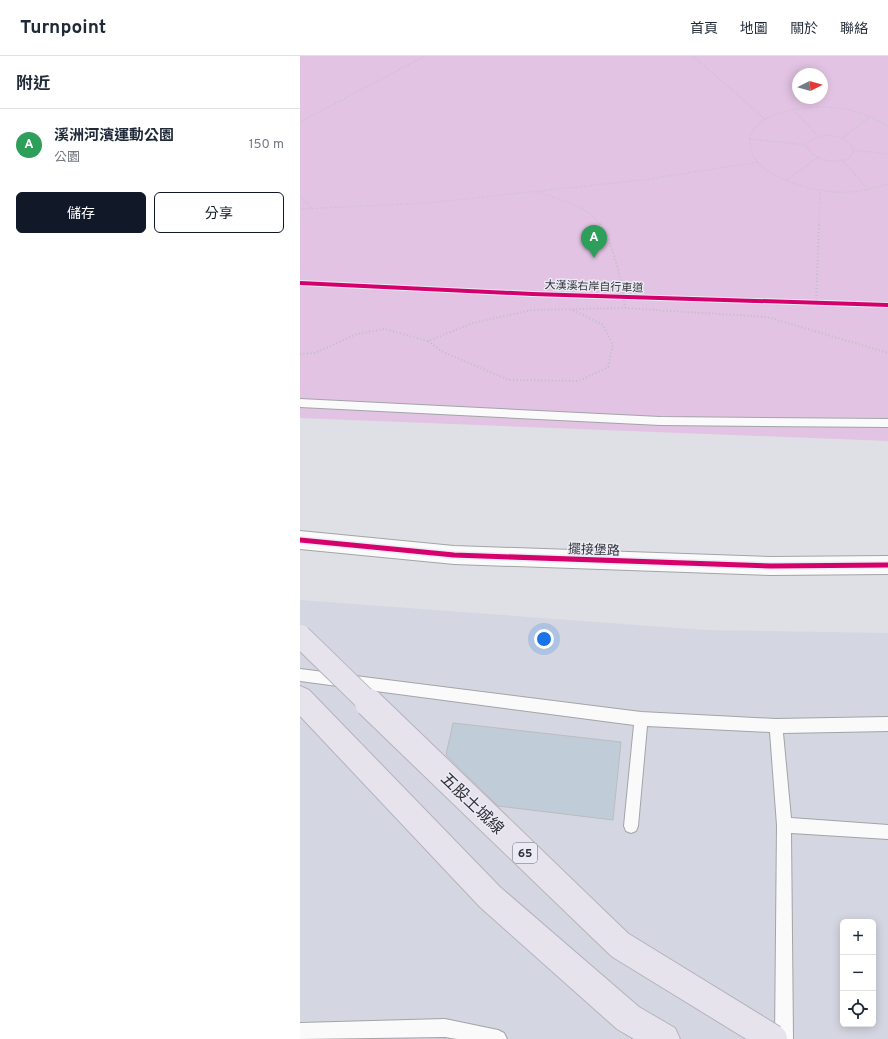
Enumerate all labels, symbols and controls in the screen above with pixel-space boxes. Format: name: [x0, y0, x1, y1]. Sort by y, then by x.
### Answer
text: Turnpoint: [20, 16, 106, 40]
text: 首頁: [690, 21, 718, 38]
text: 地圖: [740, 21, 768, 38]
text: 關於: [790, 21, 818, 38]
text: 聯絡: [840, 21, 868, 38]
north arrow: [792, 68, 828, 104]
text: 附近: [16, 74, 50, 96]
text: 溪洲河濱運動公園: [54, 127, 174, 146]
text: A: [24, 137, 34, 153]
text: 150 m: [249, 137, 284, 153]
text: 公園: [54, 150, 80, 166]
button: 儲存: [16, 192, 146, 233]
button: 分享: [154, 192, 284, 233]
pin: A: [581, 225, 607, 258]
street label: 大漢溪右岸自行車道: [544, 278, 644, 296]
street label: 擺接堡路: [568, 541, 620, 560]
your location: [534, 629, 554, 649]
street label: 五股土城線: [436, 769, 507, 839]
road number: 65: [513, 843, 537, 863]
map controls: [840, 919, 876, 1027]
button: +: [840, 919, 876, 955]
button: −: [840, 955, 876, 991]
button: locate: [840, 991, 876, 1027]

